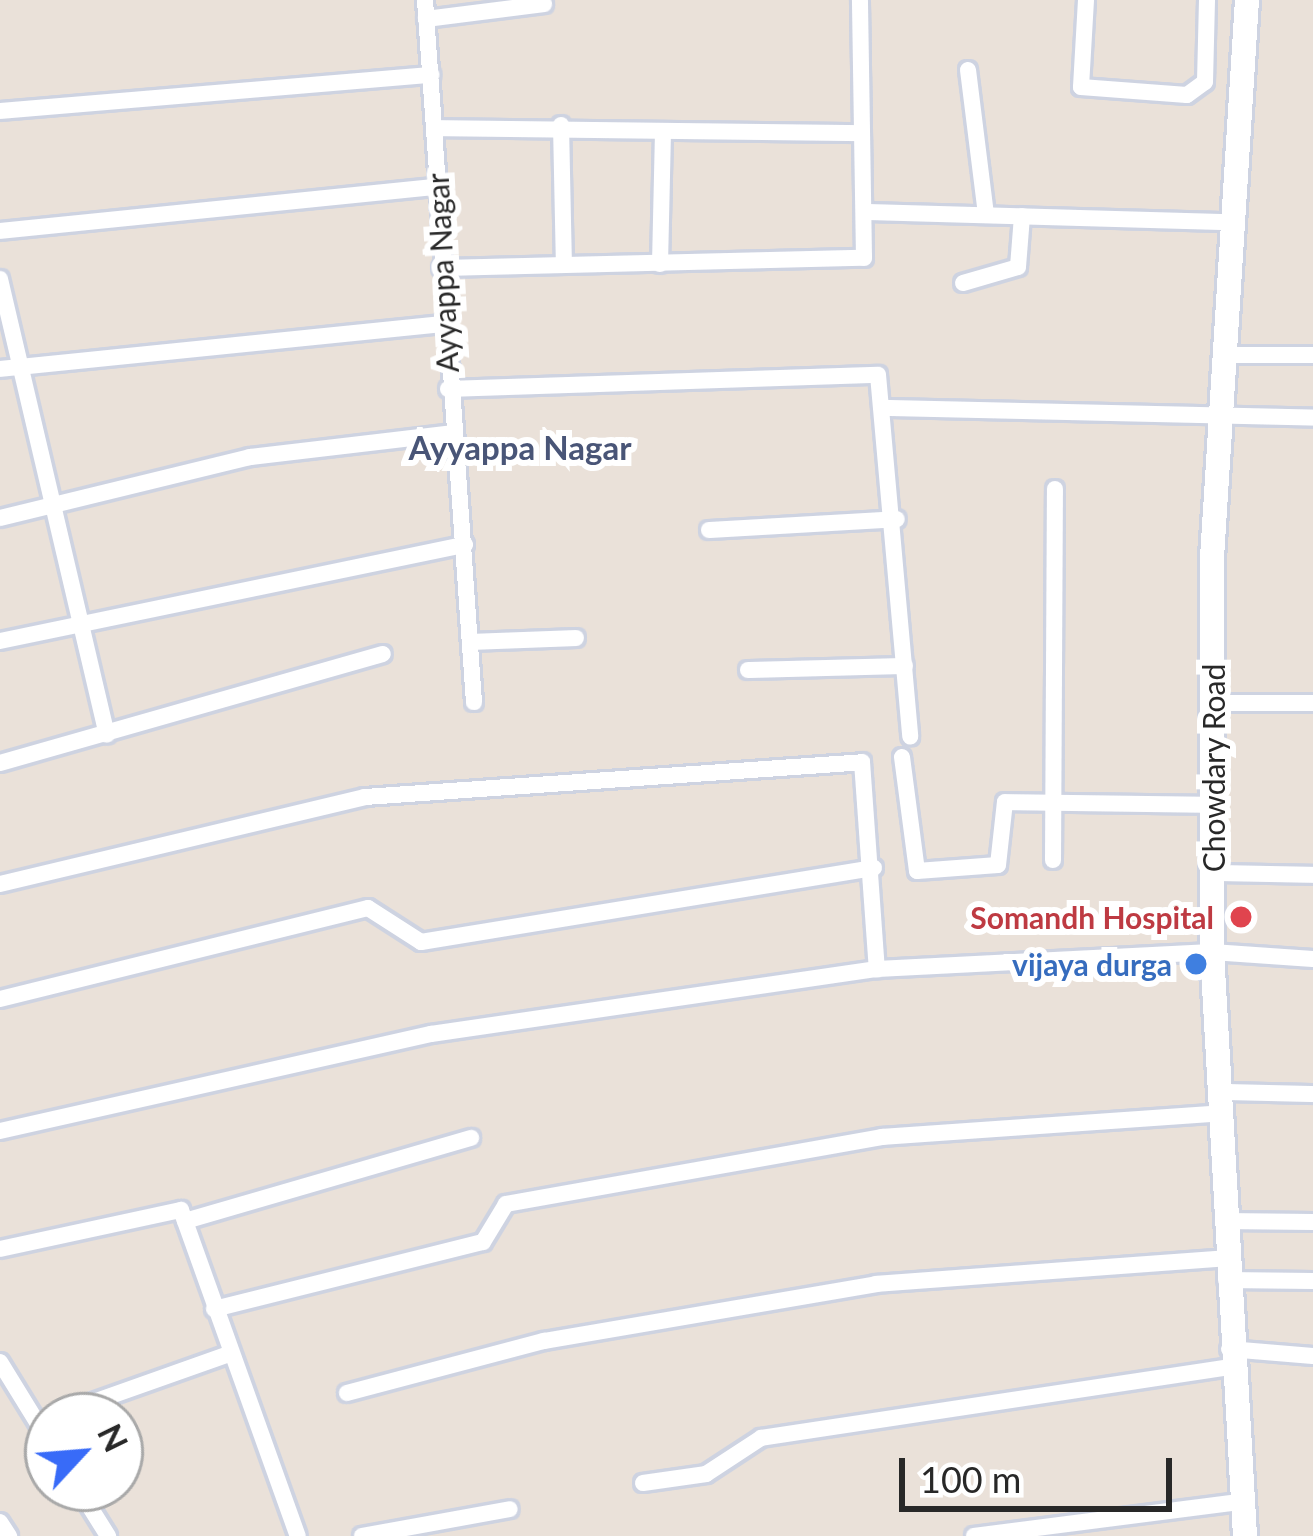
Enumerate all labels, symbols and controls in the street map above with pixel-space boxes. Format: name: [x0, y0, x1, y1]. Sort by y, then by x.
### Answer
street label: Ayyappa Nagar: [419, 172, 465, 374]
district label: Ayyappa Nagar: [408, 428, 632, 468]
street label: Chowdary Road: [1195, 663, 1231, 873]
place label: Somandh Hospital: [970, 899, 1214, 935]
marker: Somandh Hospital: [1225, 901, 1257, 933]
place label: vijaya durga: [1012, 946, 1172, 982]
marker: vijaya durga: [1183, 951, 1209, 977]
north arrow: [24, 1392, 144, 1512]
text: N: [90, 1417, 137, 1458]
scale bar: [905, 1434, 1178, 1508]
text: 100 m: [920, 1457, 1021, 1501]

